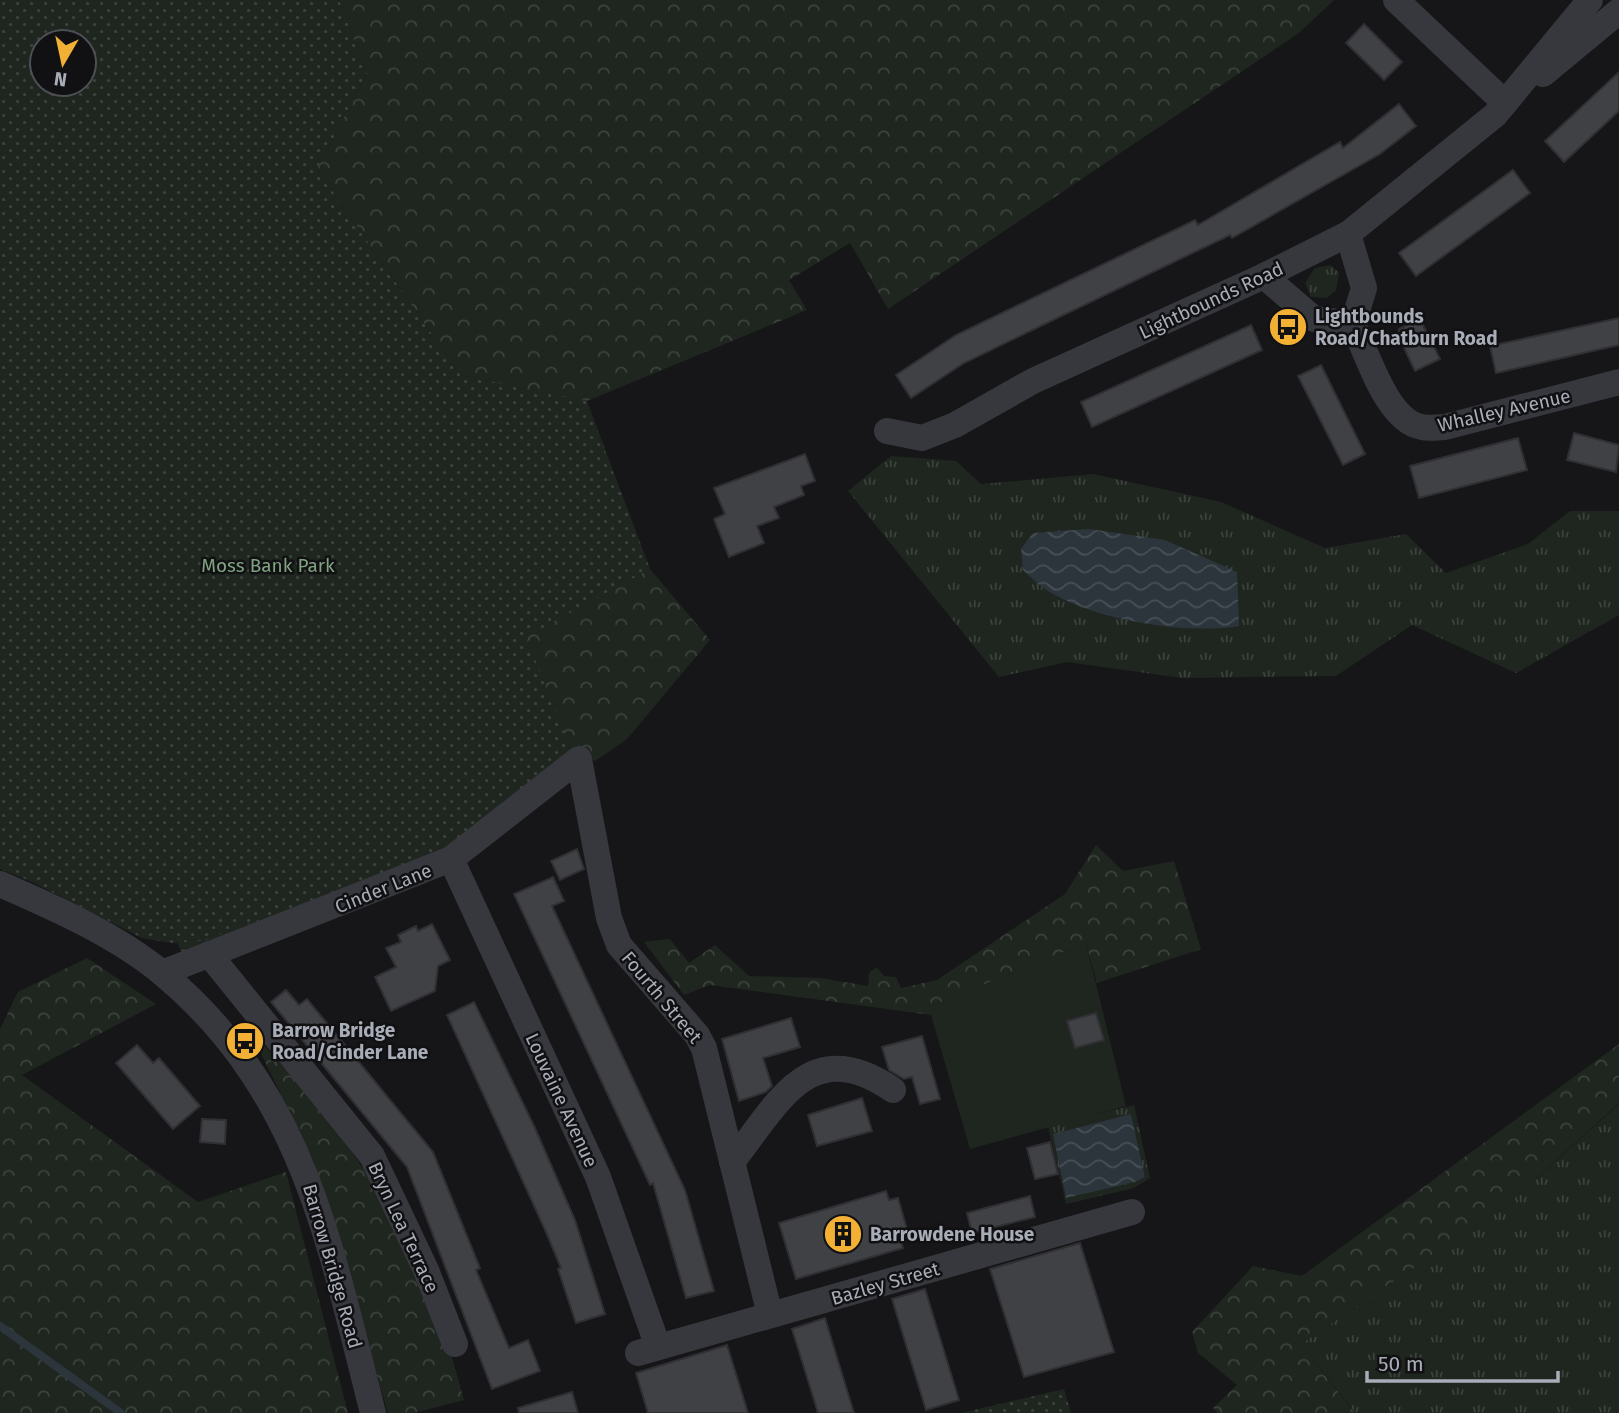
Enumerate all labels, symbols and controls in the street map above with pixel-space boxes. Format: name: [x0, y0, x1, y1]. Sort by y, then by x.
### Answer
north arrow: [28, 28, 98, 98]
text: N: [52, 67, 68, 92]
street label: Lightbounds Road: [1135, 257, 1287, 344]
place label: Lightbounds Road/Chatburn Road: [1315, 305, 1498, 350]
bus stop icon: Lightbounds Road/Chatburn Road: [1267, 306, 1309, 348]
street label: Whalley Avenue: [1435, 384, 1573, 437]
park label: Moss Bank Park: [201, 554, 335, 577]
street label: Cinder Lane: [331, 859, 435, 918]
street label: Fourth Street: [617, 947, 707, 1048]
place label: Barrow Bridge Road/Cinder Lane: [272, 1019, 428, 1064]
bus stop icon: Barrow Bridge Road/Cinder Lane: [224, 1020, 266, 1062]
street label: Louvaine Avenue: [520, 1029, 603, 1171]
street label: Bryn Lea Terrace: [363, 1158, 444, 1296]
street label: Barrow Bridge Road: [298, 1181, 367, 1351]
building icon: Barrowdene House: [822, 1213, 864, 1255]
place label: Barrowdene House: [870, 1223, 1034, 1246]
street label: Bazley Street: [828, 1257, 942, 1310]
scale bar: [1367, 1340, 1558, 1384]
text: 50 m: [1378, 1351, 1424, 1377]

